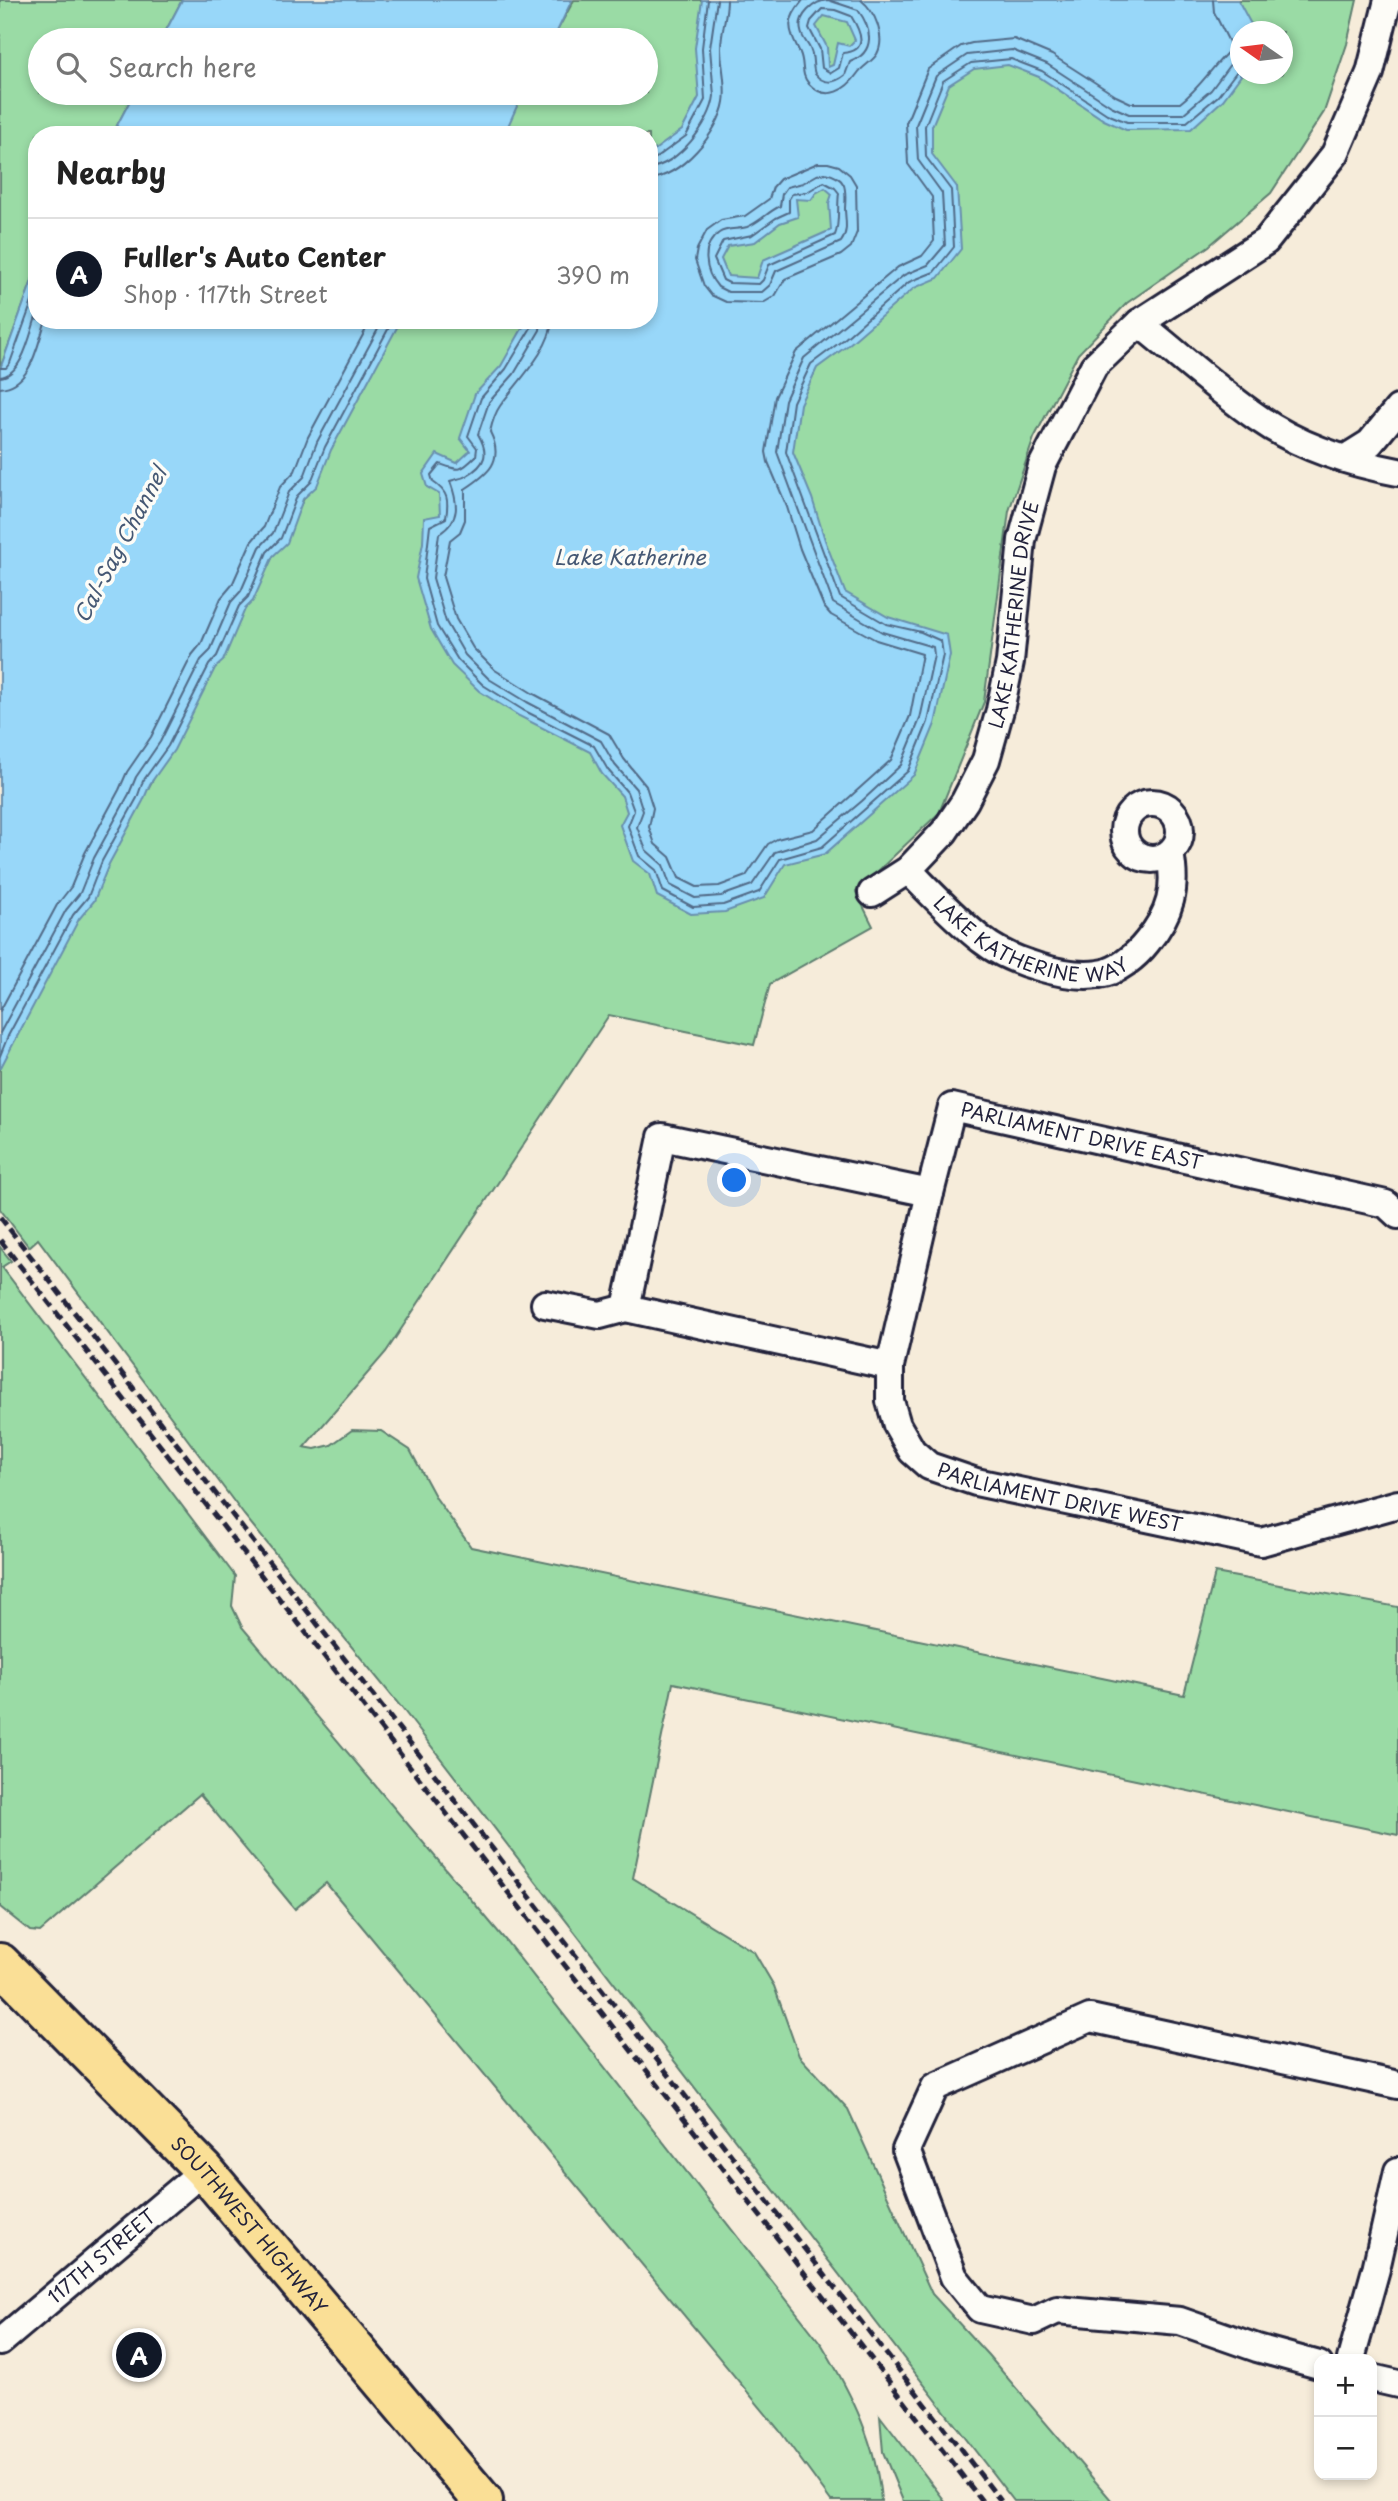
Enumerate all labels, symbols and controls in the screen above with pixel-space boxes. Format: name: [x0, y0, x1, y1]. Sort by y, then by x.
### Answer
north arrow: [1230, 21, 1293, 84]
search box: [28, 28, 658, 105]
text: Search here: [108, 47, 257, 86]
icon: search: [52, 48, 90, 86]
text: Nearby: [56, 149, 166, 194]
text: Fuller's Auto Center: [123, 237, 386, 276]
text: A: [70, 257, 88, 292]
text: 390 m: [556, 257, 630, 292]
text: Shop · 117th Street: [123, 276, 328, 311]
water label: Cal-Sag Channel: [65, 458, 175, 628]
street label: LAKE KATHERINE DRIVE: [981, 497, 1045, 731]
water label: Lake Katherine: [554, 540, 707, 572]
street label: LAKE KATHERINE WAY: [928, 889, 1134, 988]
street label: PARLIAMENT DRIVE EAST: [958, 1094, 1206, 1176]
your location: [717, 1163, 751, 1197]
street label: PARLIAMENT DRIVE WEST: [934, 1455, 1185, 1538]
street label: SOUTHWEST HIGHWAY: [165, 2129, 335, 2320]
street label: 117TH STREET: [41, 2202, 161, 2309]
pin: A: [116, 2329, 162, 2381]
map controls: [1314, 2354, 1377, 2480]
button: +: [1314, 2354, 1377, 2417]
button: −: [1314, 2417, 1377, 2480]

